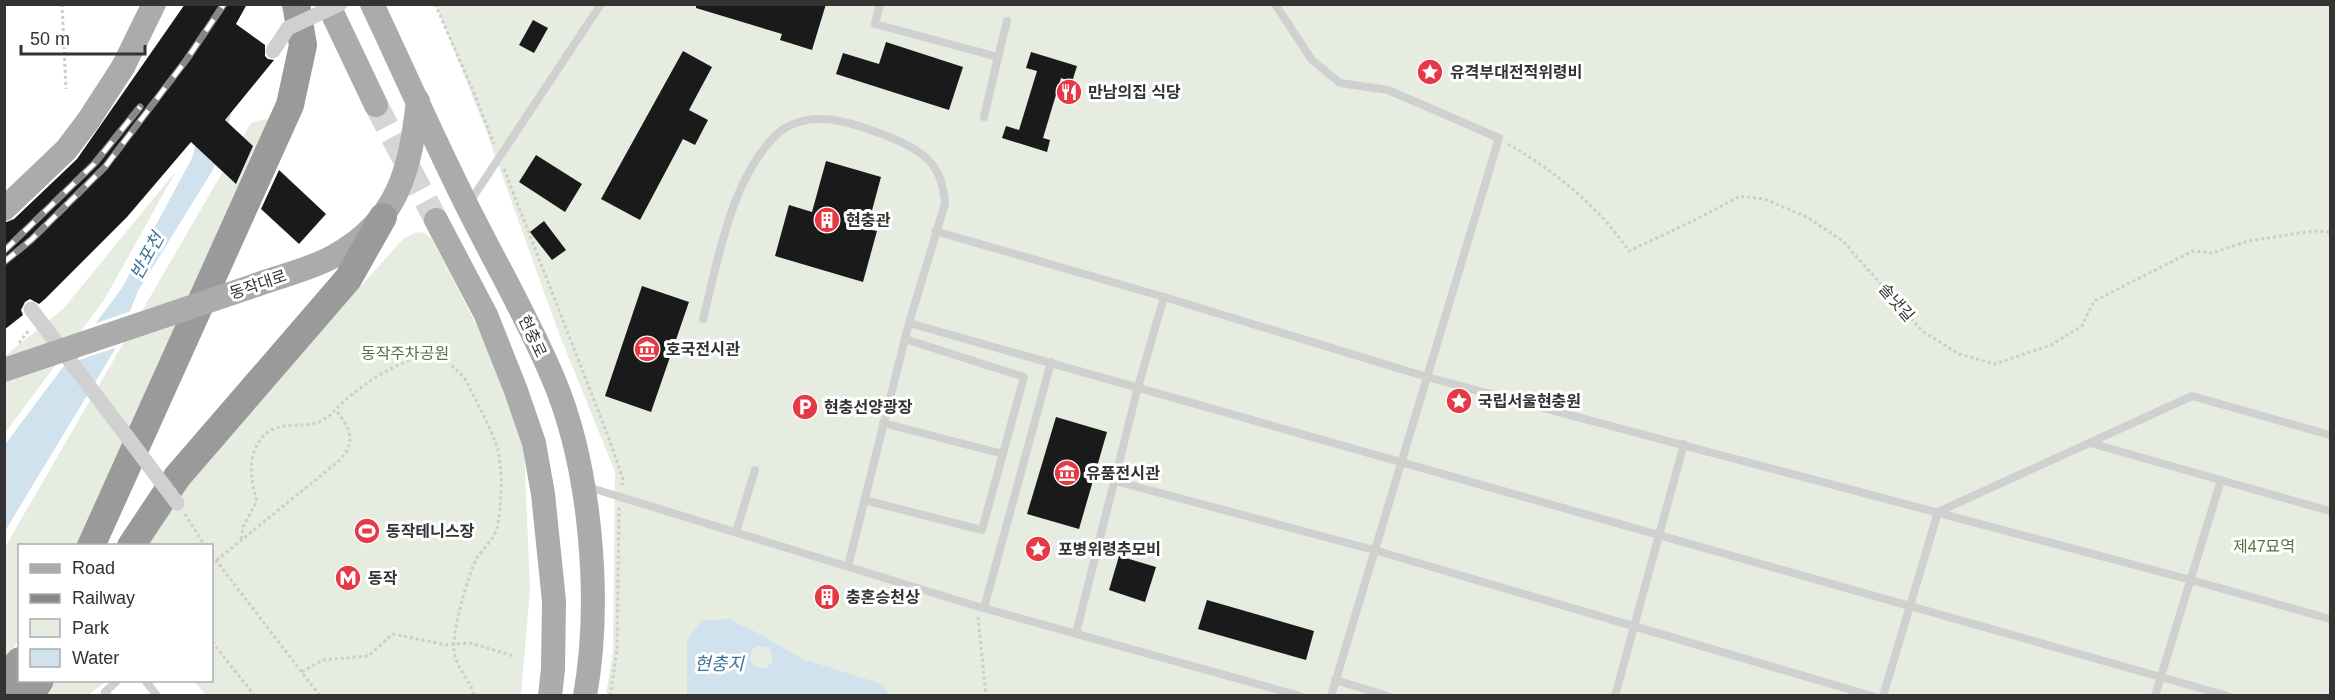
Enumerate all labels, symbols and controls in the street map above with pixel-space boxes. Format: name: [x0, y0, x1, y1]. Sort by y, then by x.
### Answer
scale bar: [21, 18, 146, 56]
text: 50 m: [30, 29, 70, 49]
place icon: 유격부대전적위령비: [1415, 57, 1445, 87]
place label: 유격부대전적위령비: [1450, 64, 1582, 81]
restaurant icon: 만남의집 식당: [1054, 77, 1084, 107]
place label: 만남의집 식당: [1088, 84, 1181, 101]
building icon: 현충관: [812, 205, 842, 235]
place label: 현충관: [846, 211, 890, 229]
water label: 반포천: [126, 227, 169, 283]
street label: 동작대로: [228, 267, 289, 302]
street label: 솔냇길: [1876, 280, 1918, 325]
street label: 현충로: [516, 313, 550, 360]
museum icon: 호국전시관: [632, 334, 662, 364]
place label: 호국전시관: [666, 341, 740, 358]
park label: 동작주차공원: [361, 345, 449, 362]
place icon: 국립서울현충원: [1444, 386, 1474, 416]
parking icon: 현충선양광장: [790, 392, 820, 422]
place label: 국립서울현충원: [1478, 392, 1581, 410]
place label: 현충선양광장: [824, 398, 913, 416]
museum icon: 유품전시관: [1052, 458, 1082, 488]
place label: 유품전시관: [1086, 465, 1160, 482]
sports icon: 동작테니스장: [352, 516, 382, 546]
place label: 동작테니스장: [386, 523, 475, 540]
place icon: 포병위령추모비: [1023, 534, 1053, 564]
park label: 제47묘역: [2233, 538, 2295, 555]
place label: 포병위령추모비: [1058, 541, 1161, 558]
legend: [18, 544, 213, 682]
text: Road: [72, 558, 115, 578]
metro station icon: 동작: [333, 563, 363, 593]
place label: 동작: [368, 570, 398, 587]
building icon: 충혼승천상: [812, 582, 842, 612]
text: Railway: [72, 588, 135, 608]
place label: 충혼승천상: [846, 588, 920, 606]
text: Park: [72, 618, 110, 638]
text: Water: [72, 648, 119, 668]
water label: 현충지: [694, 654, 745, 674]

